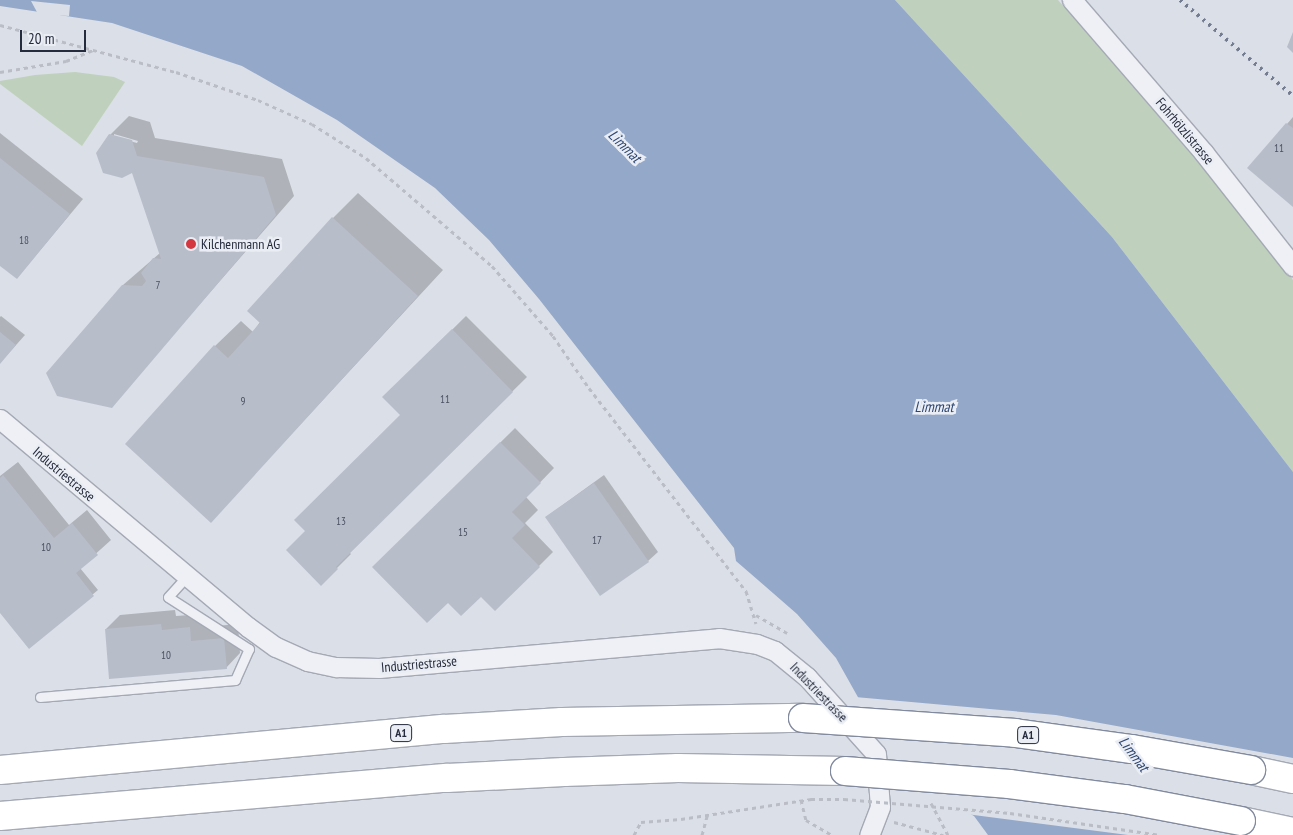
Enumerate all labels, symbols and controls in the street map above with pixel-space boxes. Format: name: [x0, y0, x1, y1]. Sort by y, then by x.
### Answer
scale bar: [22, 20, 89, 52]
text: 20 m: [28, 29, 54, 48]
street label: Fohrhölzlistrasse: [1152, 94, 1218, 168]
water label: Limmat: [605, 126, 645, 166]
house number: 11: [1274, 141, 1284, 155]
house number: 18: [19, 233, 29, 247]
place label: Kilchenmann AG: [201, 236, 280, 252]
marker: Kilchenmann AG: [185, 238, 197, 250]
house number: 7: [156, 278, 160, 292]
house number: 11: [440, 392, 450, 406]
house number: 9: [241, 394, 245, 408]
water label: Limmat: [914, 398, 954, 416]
street label: Industriestrasse: [29, 443, 99, 505]
house number: 13: [336, 514, 346, 528]
house number: 15: [458, 525, 468, 539]
house number: 17: [592, 533, 602, 547]
house number: 10: [41, 540, 51, 554]
house number: 10: [161, 648, 171, 662]
street label: Industriestrasse: [380, 652, 458, 676]
street label: Industriestrasse: [787, 659, 851, 725]
road number: A1: [390, 724, 412, 742]
road number: A1: [1017, 726, 1039, 744]
water label: Limmat: [1115, 733, 1153, 775]

